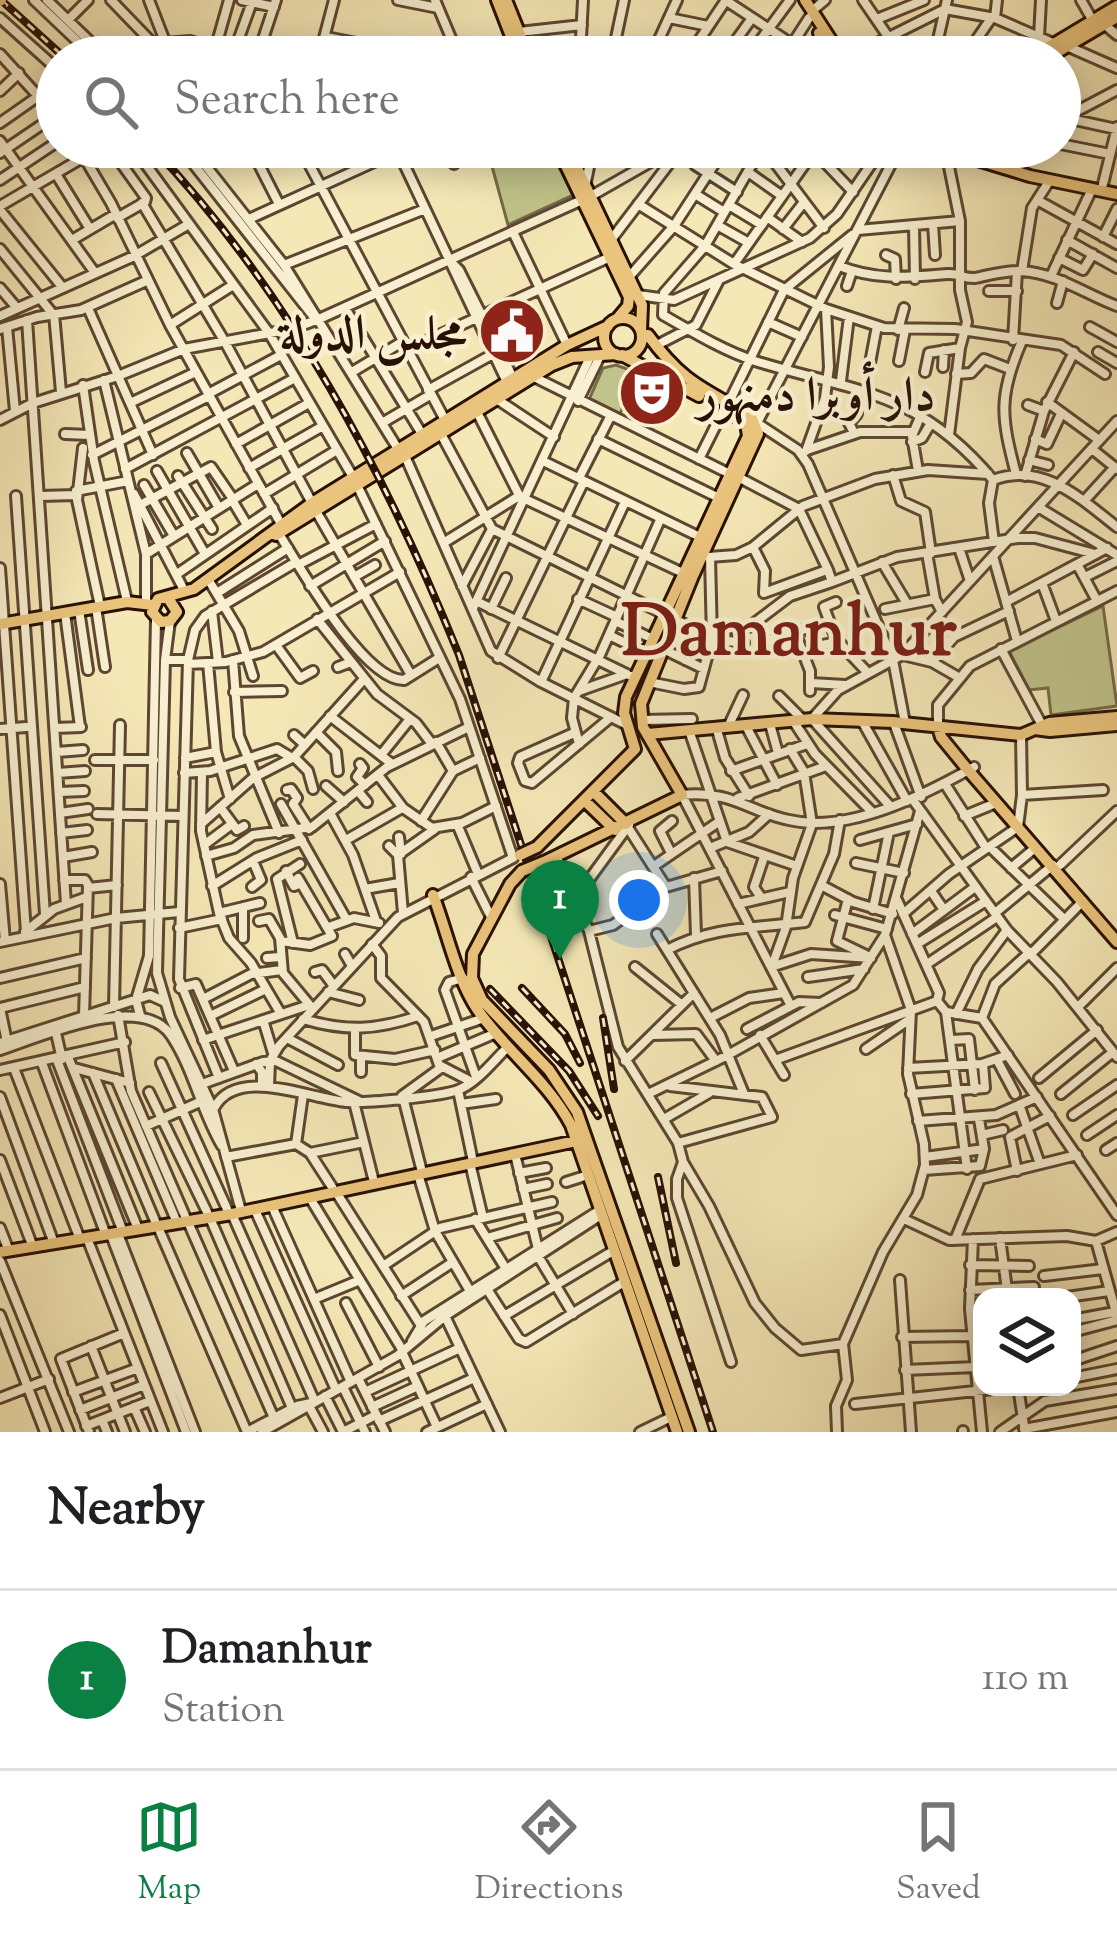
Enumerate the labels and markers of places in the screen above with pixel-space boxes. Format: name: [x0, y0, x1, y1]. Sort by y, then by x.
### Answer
public building icon: مجلس الدولة: [477, 296, 547, 366]
place label: مجلس الدولة: [277, 302, 467, 371]
theatre icon: دار أوبرا دمنهور: [617, 358, 687, 428]
place label: دار أوبرا دمنهور: [693, 361, 936, 433]
pin: 1: [521, 860, 599, 959]

